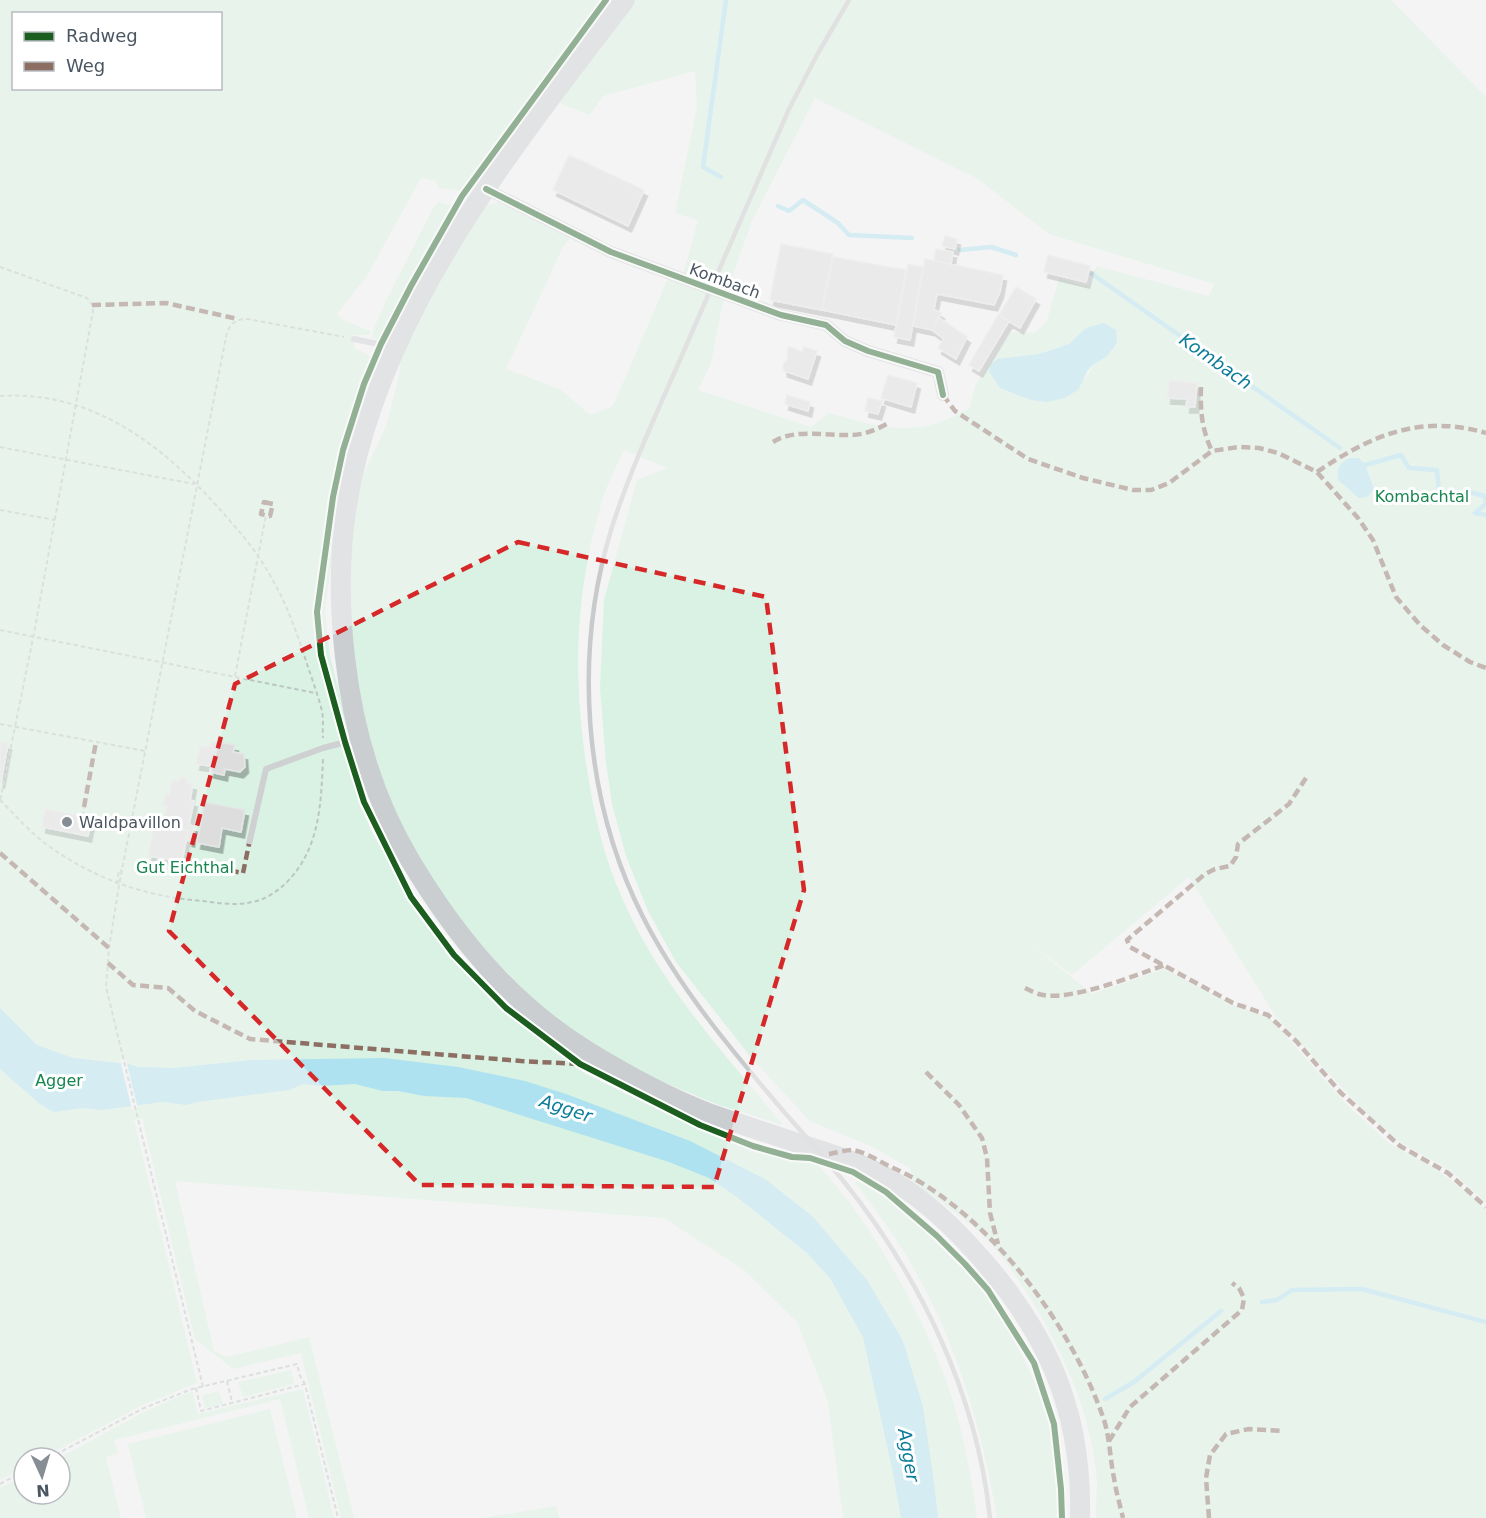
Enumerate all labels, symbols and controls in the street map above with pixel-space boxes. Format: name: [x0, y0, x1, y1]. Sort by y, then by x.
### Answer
legend: [12, 12, 222, 90]
text: Radweg: [66, 25, 138, 46]
text: Weg: [66, 55, 105, 76]
street label: Kombach: [687, 259, 763, 303]
water label: Kombach: [1176, 328, 1256, 394]
park label: Kombachtal: [1375, 487, 1469, 506]
place label: Waldpavillon: [79, 813, 181, 832]
marker: Waldpavillon: [60, 815, 74, 829]
park label: Gut Eichthal: [136, 858, 234, 877]
park label: Agger: [35, 1071, 83, 1090]
water label: Agger: [536, 1089, 596, 1127]
water label: Agger: [894, 1426, 924, 1485]
north arrow: [12, 1446, 72, 1506]
text: N: [36, 1481, 50, 1500]

